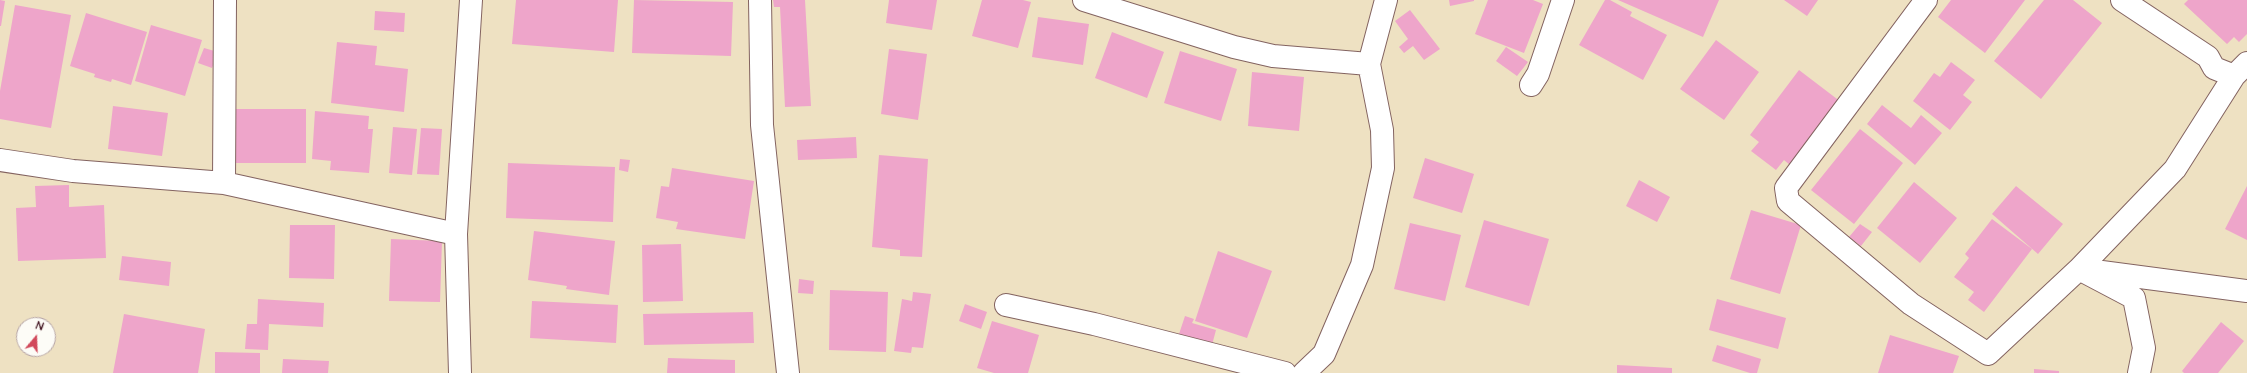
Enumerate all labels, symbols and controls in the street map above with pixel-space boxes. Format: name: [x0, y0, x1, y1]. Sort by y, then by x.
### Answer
north arrow: [16, 317, 56, 357]
text: N: [34, 318, 45, 334]

